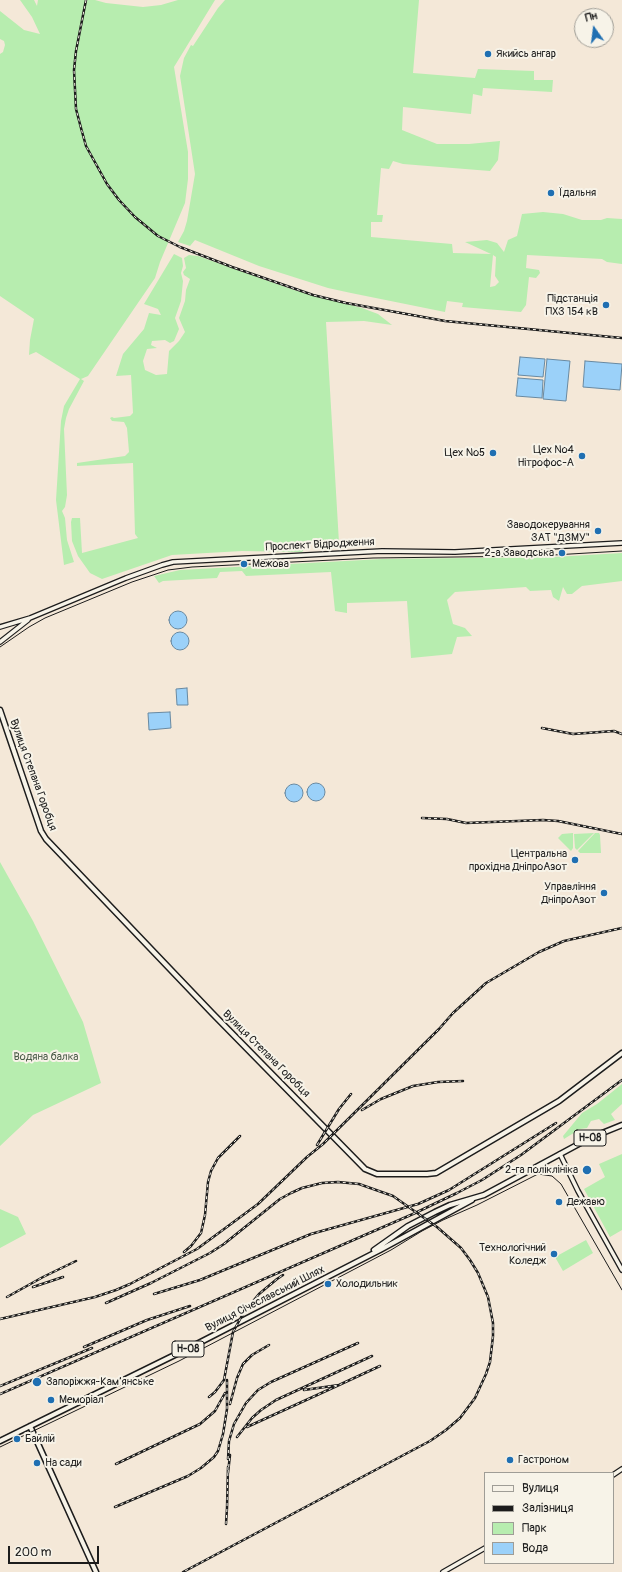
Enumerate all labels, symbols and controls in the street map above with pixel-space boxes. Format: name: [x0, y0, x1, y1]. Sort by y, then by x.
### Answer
north arrow: [574, 8, 614, 48]
text: Пн: [584, 9, 599, 25]
place label: Якийсь ангар: [496, 47, 556, 61]
marker: Якийсь ангар: [483, 49, 493, 59]
place label: Їдальня: [559, 186, 596, 200]
marker: Їдальня: [546, 188, 556, 198]
place label: Підстанція ПХЗ 154 кВ: [546, 292, 598, 318]
marker: Підстанція ПХЗ 154 кВ: [601, 300, 611, 310]
place label: Цех №4 Нітрофос-А: [517, 443, 574, 469]
place label: Цех №5: [445, 446, 485, 460]
marker: Цех №5: [488, 448, 498, 458]
marker: Цех №4 Нітрофос-А: [577, 451, 587, 461]
place label: Заводокерування ЗАТ "ДЗМУ": [507, 518, 590, 544]
marker: Заводокерування ЗАТ "ДЗМУ": [593, 526, 603, 536]
street label: Проспект Відродження: [265, 536, 375, 554]
place label: 2-а Заводська: [485, 546, 554, 560]
marker: 2-а Заводська: [557, 548, 567, 558]
place label: Межова: [252, 557, 289, 571]
marker: Межова: [239, 559, 249, 569]
street label: Вулиця Степана Горобця: [7, 717, 59, 833]
place label: Центральна прохідна ДніпроАзот: [469, 847, 567, 873]
marker: Центральна прохідна ДніпроАзот: [570, 855, 580, 865]
place label: Управління ДніпроАзот: [541, 880, 596, 906]
marker: Управління ДніпроАзот: [599, 888, 609, 898]
street label: Вулиця Степана Горобця: [220, 1008, 312, 1100]
park label: Водяна балка: [14, 1050, 78, 1064]
road number: Н-08: [574, 1130, 606, 1146]
place label: 2-га поліклініка: [505, 1163, 578, 1177]
marker: 2-га поліклініка: [581, 1164, 593, 1176]
place label: Дежавю: [567, 1195, 605, 1209]
marker: Дежавю: [554, 1197, 564, 1207]
place label: Технологічний Коледж: [479, 1241, 546, 1267]
marker: Технологічний Коледж: [549, 1249, 559, 1259]
street label: Вулиця Січеславський Шлях: [203, 1263, 327, 1335]
place label: Холодильник: [336, 1277, 398, 1291]
marker: Холодильник: [323, 1279, 333, 1289]
road number: Н-08: [172, 1341, 204, 1357]
place label: Запоріжжя-Кам’янське: [46, 1375, 154, 1389]
marker: Запоріжжя-Кам’янське: [31, 1376, 43, 1388]
place label: Меморіал: [59, 1393, 104, 1407]
marker: Меморіал: [46, 1395, 56, 1405]
place label: Байлій: [25, 1432, 55, 1446]
marker: Байлій: [12, 1434, 22, 1444]
place label: Гастроном: [518, 1453, 569, 1467]
marker: Гастроном: [505, 1455, 515, 1465]
place label: На сади: [45, 1456, 82, 1470]
marker: На сади: [32, 1458, 42, 1468]
legend: [484, 1472, 614, 1564]
text: Вулиця: [522, 1481, 559, 1496]
text: Залізниця: [522, 1501, 574, 1516]
text: Парк: [522, 1521, 547, 1536]
scale bar: [10, 1538, 101, 1564]
text: Вода: [522, 1541, 548, 1556]
text: 200 m: [15, 1545, 51, 1560]

